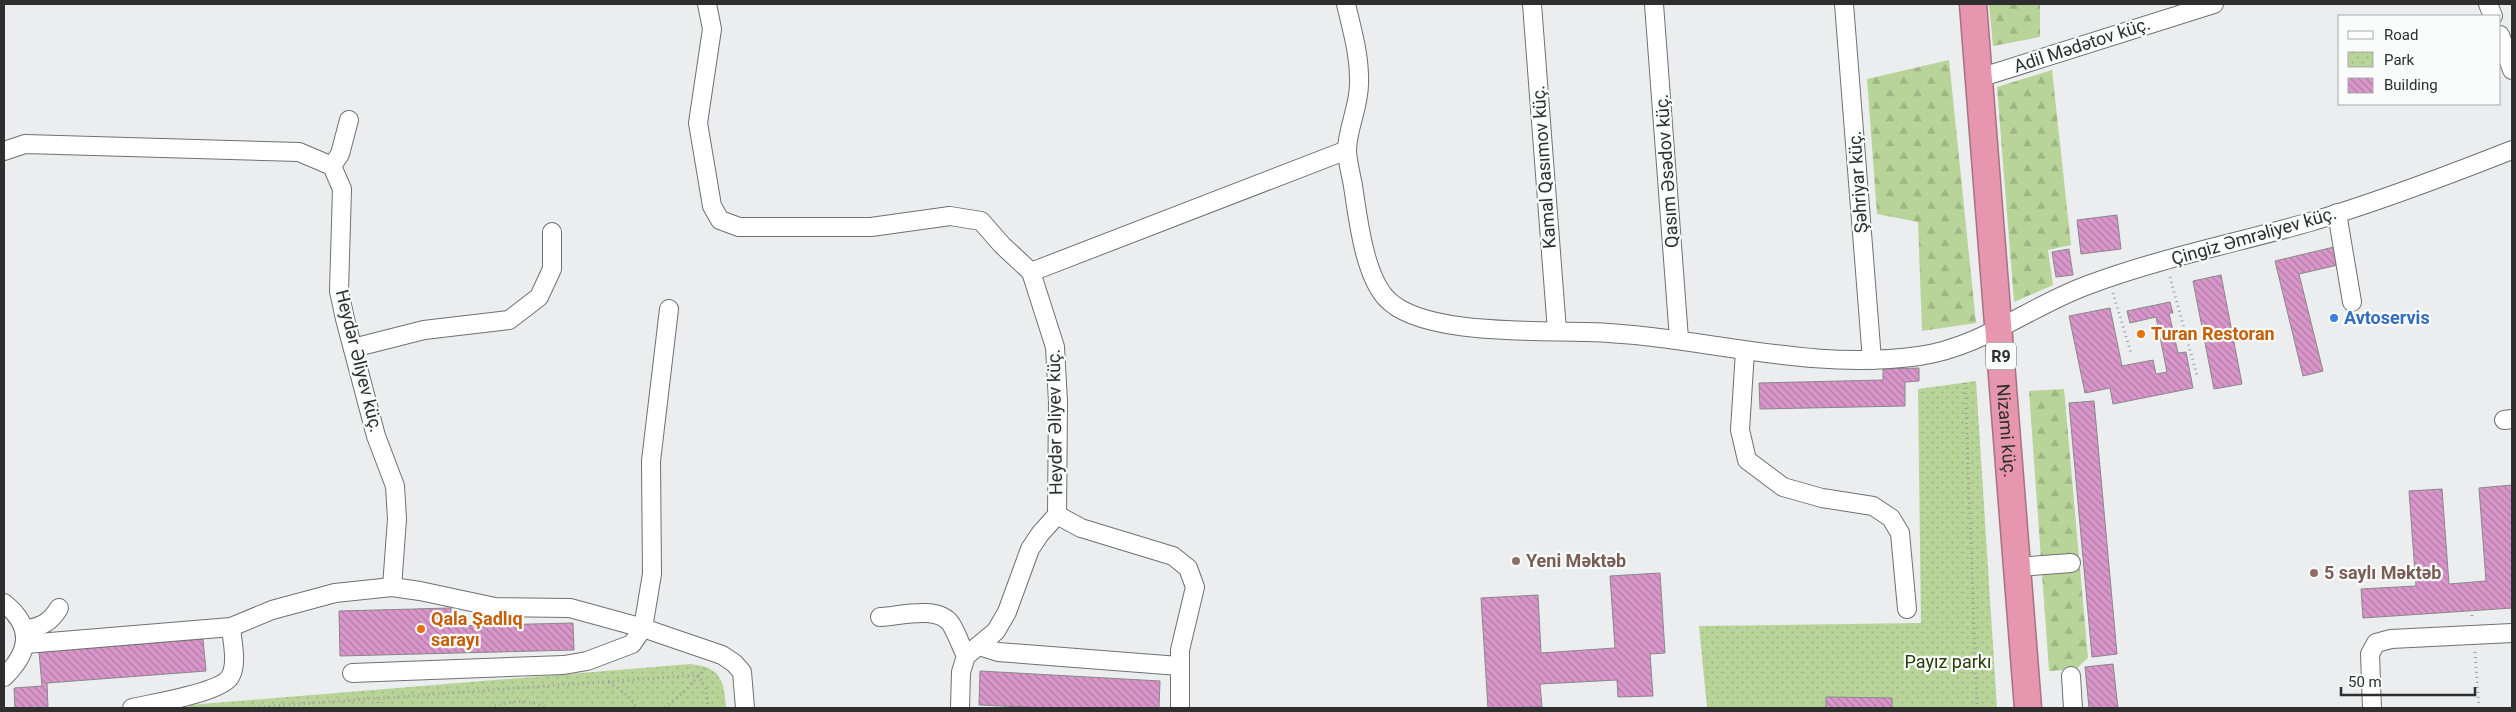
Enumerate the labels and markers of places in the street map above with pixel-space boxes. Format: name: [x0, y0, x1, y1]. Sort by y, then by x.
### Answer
place label: Avtoservis: [2344, 307, 2430, 328]
marker: Avtoservis: [2328, 312, 2340, 324]
place label: Turan Restoran: [2151, 323, 2275, 344]
marker: Turan Restoran: [2135, 328, 2147, 340]
place label: Yeni Məktəb: [1526, 550, 1626, 571]
marker: Yeni Məktəb: [1510, 555, 1522, 567]
place label: 5 saylı Məktəb: [2324, 562, 2441, 583]
marker: 5 saylı Məktəb: [2308, 567, 2320, 579]
place label: Qala Şadlıq sarayı: [431, 608, 523, 650]
marker: Qala Şadlıq sarayı: [415, 623, 427, 635]

